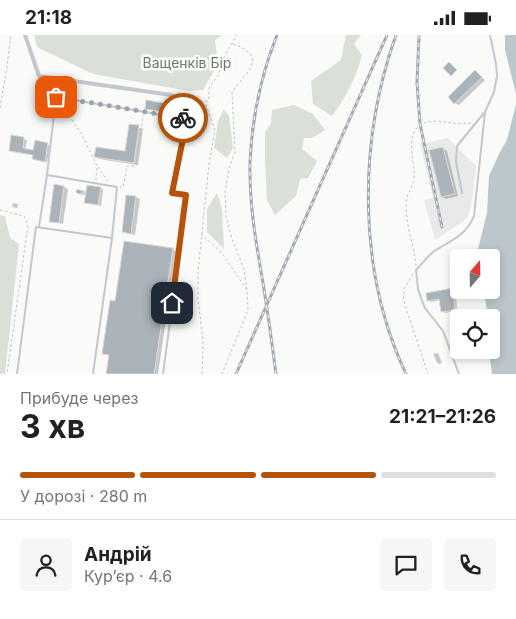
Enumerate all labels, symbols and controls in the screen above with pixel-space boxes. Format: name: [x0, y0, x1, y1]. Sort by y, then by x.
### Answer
text: 21:18: [25, 6, 72, 29]
park label: Ващенків Бір: [143, 54, 231, 71]
pin: [35, 76, 77, 118]
icon: bag: [42, 83, 70, 111]
courier: [158, 93, 208, 143]
icon: bike: [169, 104, 197, 132]
north arrow: [450, 249, 500, 299]
map controls: [450, 249, 500, 359]
pin: [151, 282, 193, 324]
icon: home: [158, 289, 186, 317]
button: locate: [450, 309, 500, 359]
text: Прибуде через: [20, 388, 138, 408]
text: 21:21–21:26: [389, 405, 496, 428]
text: 3 хв: [20, 407, 85, 446]
text: У дорозі · 280 m: [20, 486, 147, 506]
button: person: [20, 539, 72, 591]
button: chat: [380, 539, 432, 591]
button: phone: [444, 539, 496, 591]
text: Андрій: [84, 543, 152, 566]
text: Кур’єр · 4.6: [84, 566, 172, 586]

